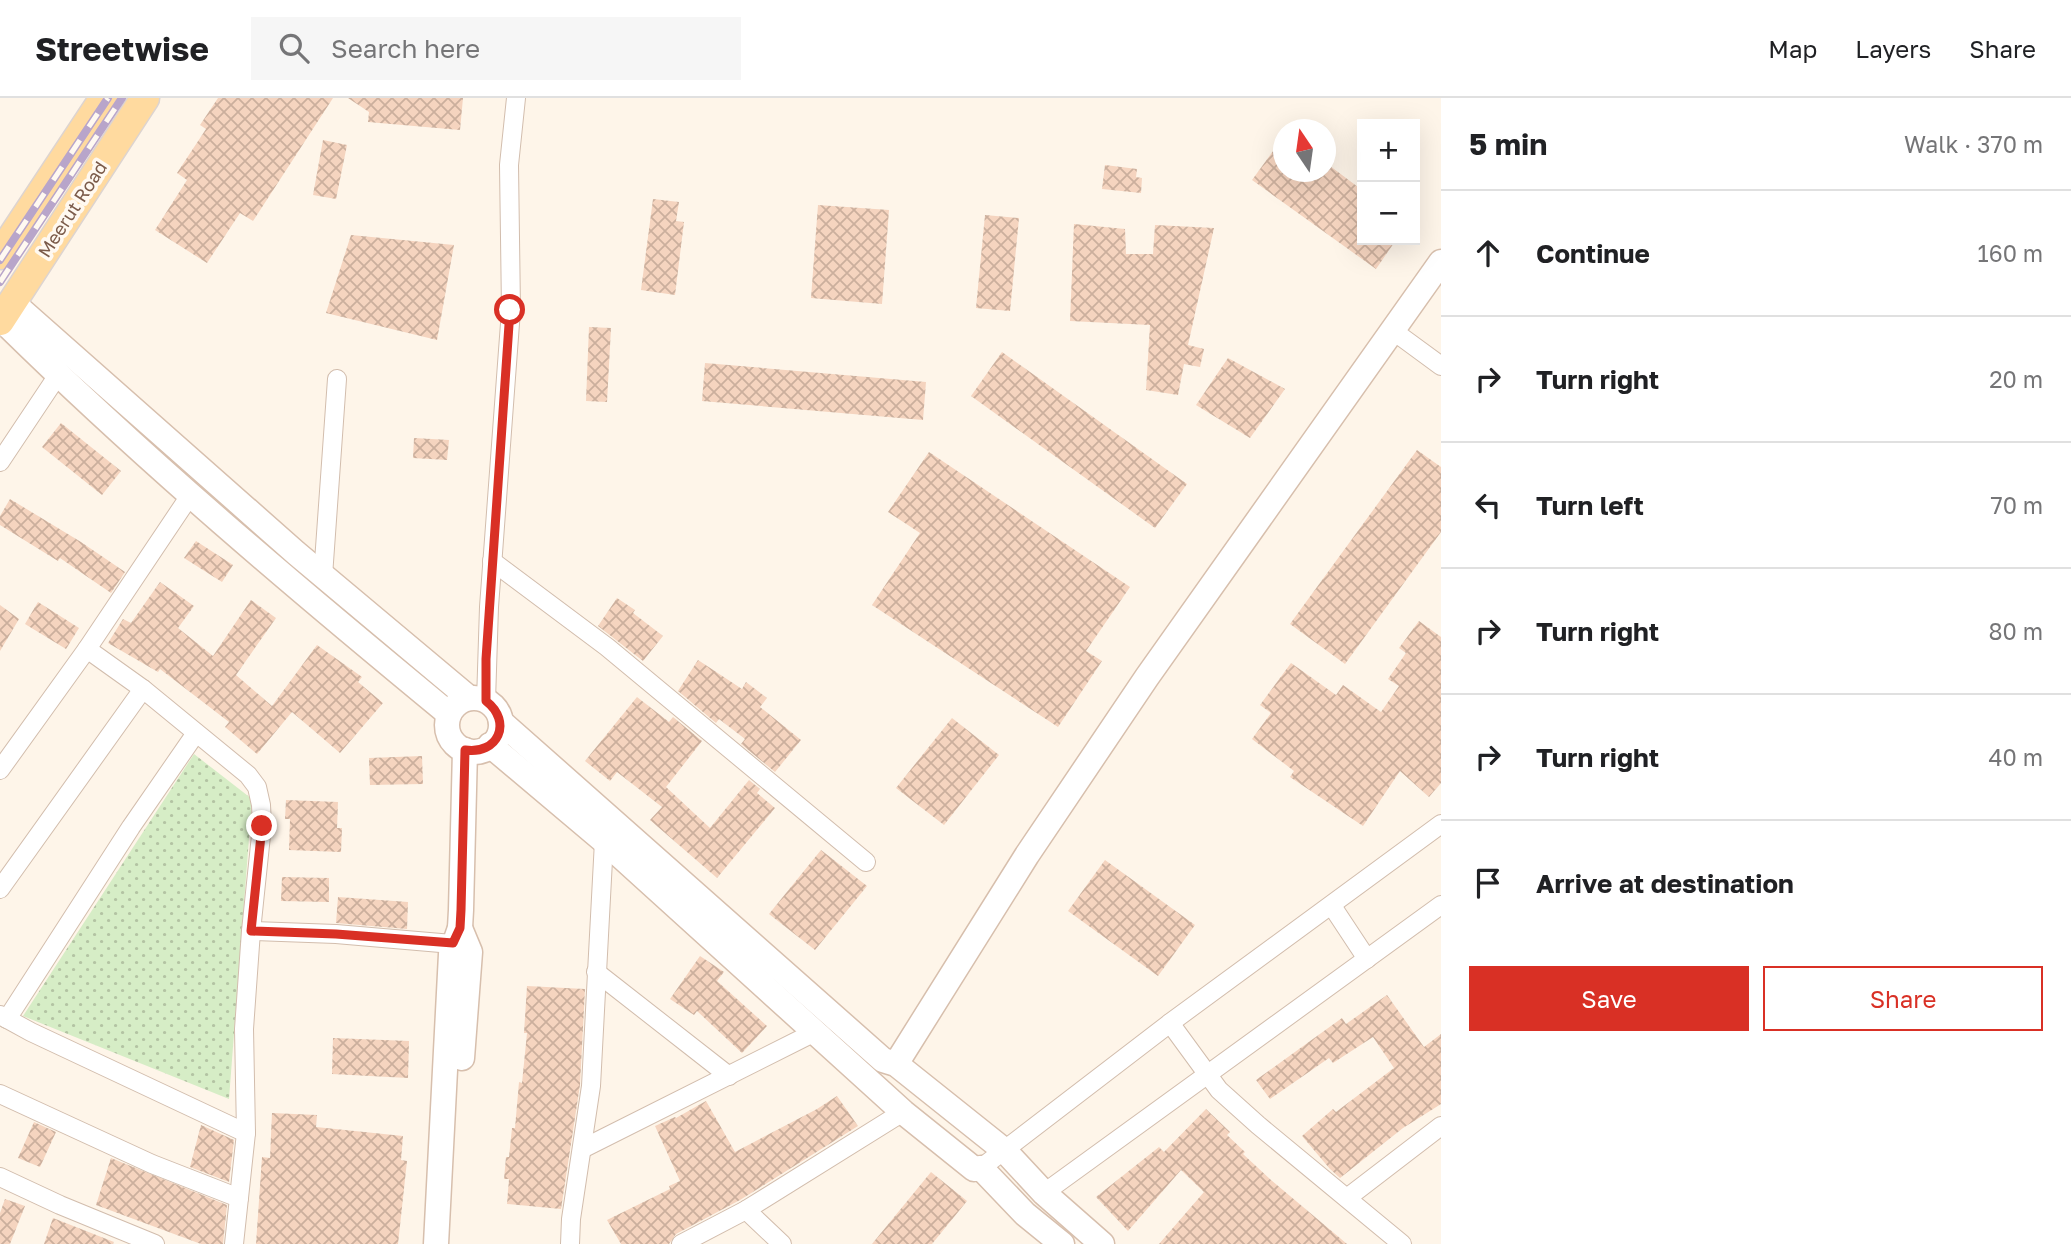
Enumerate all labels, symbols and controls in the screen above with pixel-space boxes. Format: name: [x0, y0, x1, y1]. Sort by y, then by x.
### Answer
search box: [251, 17, 741, 80]
text: Streetwise: [35, 29, 209, 68]
icon: search: [275, 29, 313, 67]
text: Search here: [331, 33, 480, 64]
text: Map: [1768, 34, 1817, 63]
text: Layers: [1855, 34, 1931, 63]
text: Share: [1969, 34, 2036, 63]
north arrow: [1273, 119, 1336, 182]
map controls: [1357, 119, 1420, 245]
button: +: [1357, 119, 1420, 182]
text: 5 min: [1469, 126, 1547, 162]
text: Walk · 370 m: [1904, 130, 2043, 158]
street label: Meerut Road: [33, 157, 111, 261]
button: −: [1357, 182, 1420, 245]
icon: ahead: [1469, 234, 1507, 272]
text: Continue: [1536, 238, 1650, 269]
text: 160 m: [1978, 239, 2043, 267]
route start: [494, 294, 525, 325]
icon: right: [1469, 360, 1507, 398]
text: Turn right: [1536, 364, 1659, 395]
text: 20 m: [1989, 365, 2043, 393]
icon: left: [1469, 486, 1507, 524]
text: Turn left: [1536, 490, 1644, 521]
text: 70 m: [1990, 491, 2043, 519]
icon: right: [1469, 612, 1507, 650]
text: Turn right: [1536, 616, 1659, 647]
text: 80 m: [1989, 617, 2043, 645]
icon: right: [1469, 738, 1507, 776]
text: Turn right: [1536, 742, 1659, 773]
text: 40 m: [1989, 743, 2043, 771]
route end: [246, 810, 277, 841]
icon: arrive: [1469, 864, 1507, 902]
text: Arrive at destination: [1536, 868, 1794, 899]
button: Save: [1469, 966, 1749, 1031]
button: Share: [1763, 966, 2043, 1031]

